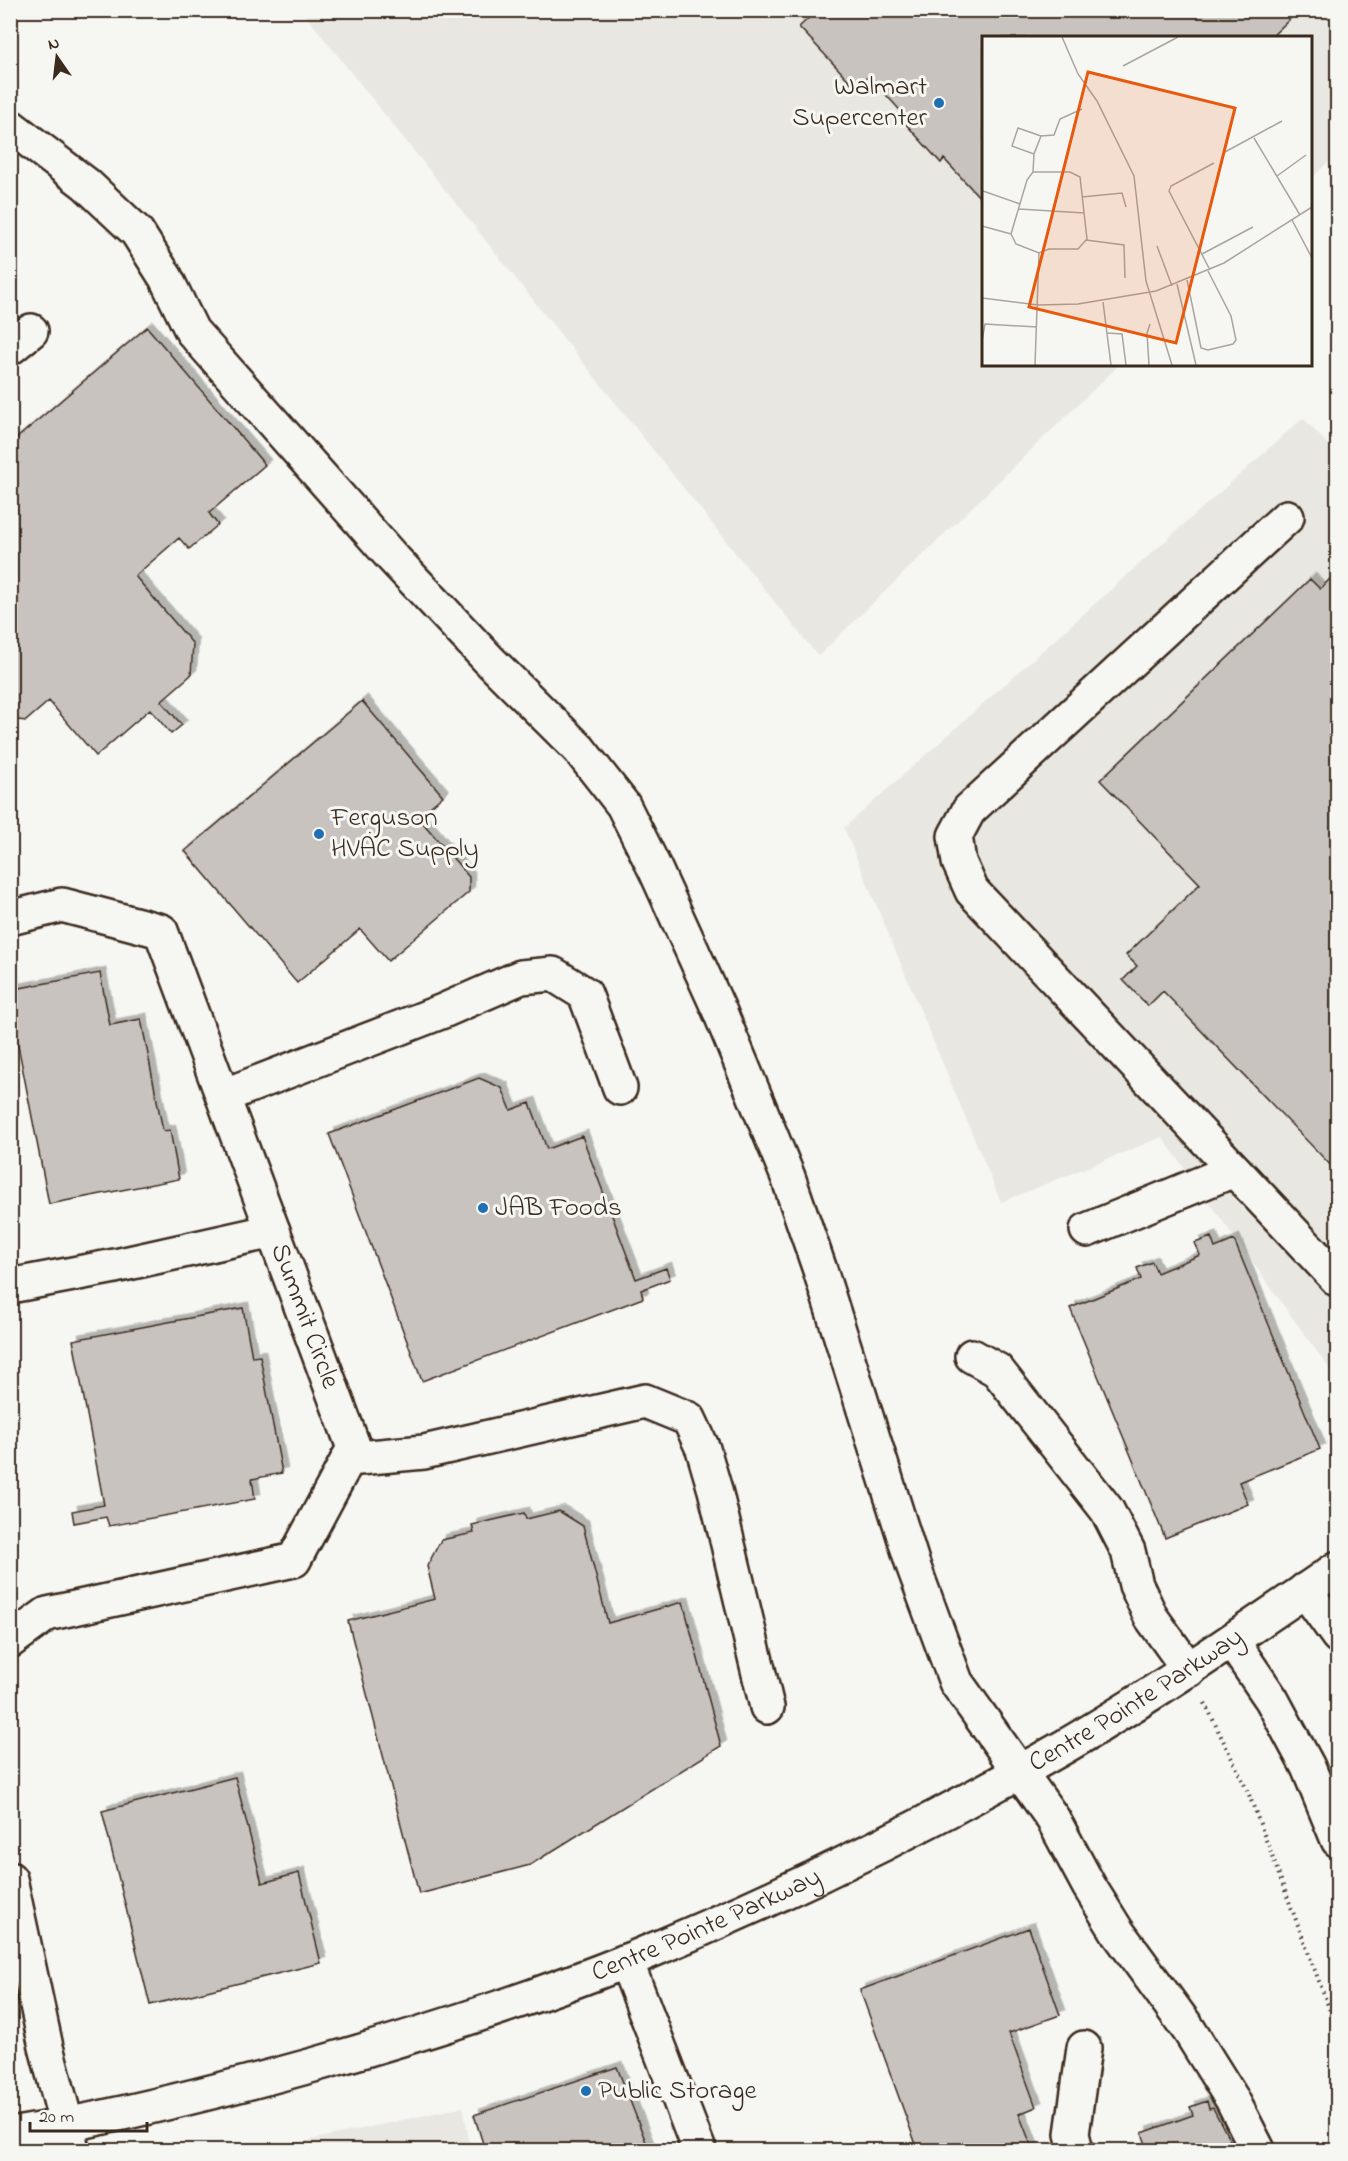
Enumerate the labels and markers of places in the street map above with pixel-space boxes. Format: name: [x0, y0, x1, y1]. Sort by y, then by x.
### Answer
place label: Walmart Supercenter: [792, 68, 928, 138]
marker: Walmart Supercenter: [932, 96, 946, 110]
place label: Ferguson HVAC Supply: [330, 799, 478, 869]
marker: Ferguson HVAC Supply: [312, 827, 326, 841]
place label: JAB Foods: [495, 1189, 622, 1228]
marker: JAB Foods: [476, 1201, 490, 1215]
place label: Public Storage: [598, 2072, 758, 2111]
marker: Public Storage: [579, 2084, 593, 2098]

